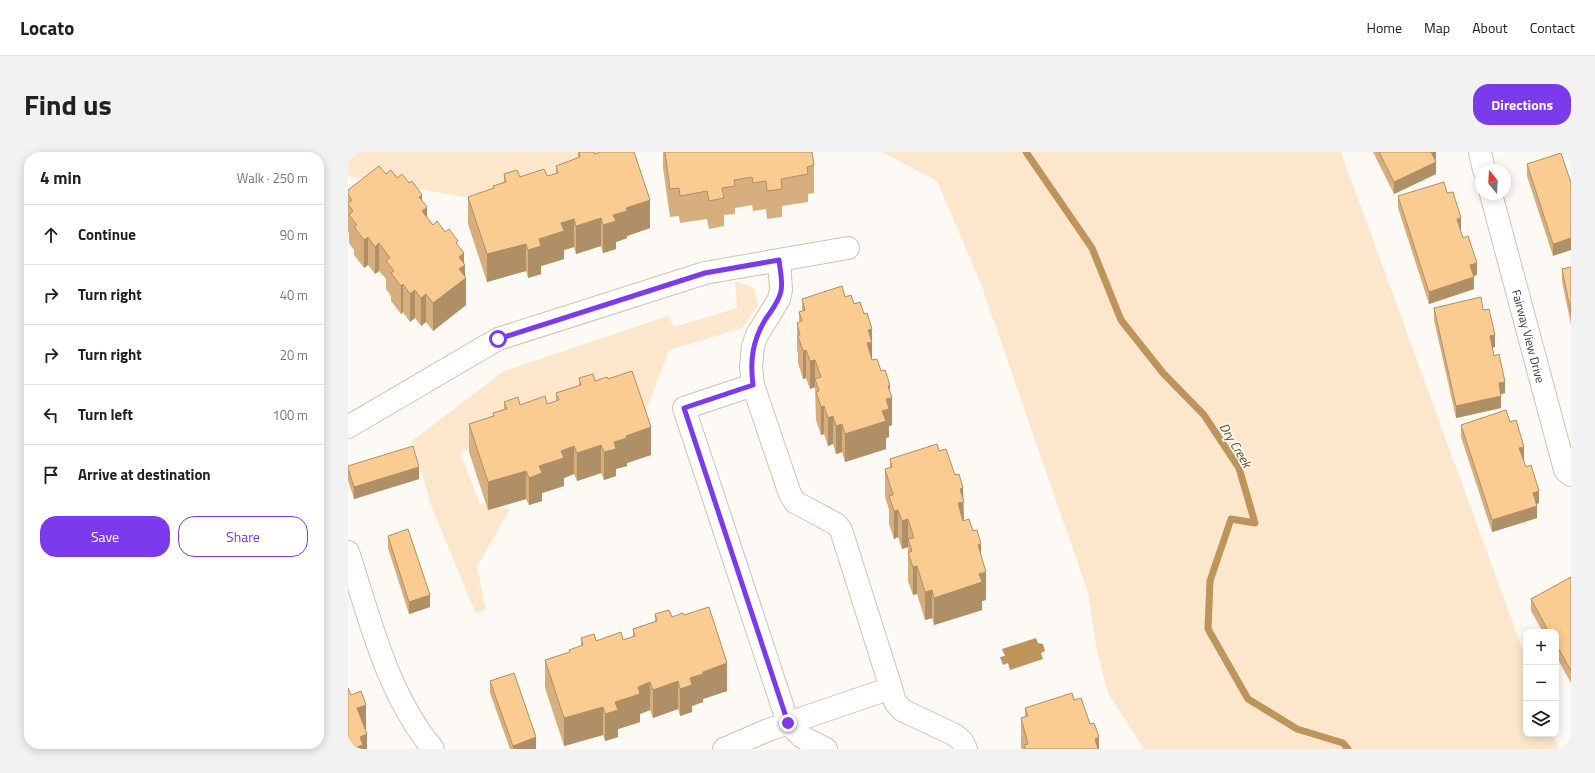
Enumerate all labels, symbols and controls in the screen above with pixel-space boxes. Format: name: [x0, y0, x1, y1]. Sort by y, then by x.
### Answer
text: Locato: [20, 13, 74, 42]
text: Home: [1367, 17, 1402, 38]
text: Map: [1424, 17, 1450, 38]
text: About: [1472, 17, 1508, 38]
text: Contact: [1530, 17, 1575, 38]
text: Find us: [24, 83, 112, 126]
button: Directions: [1473, 84, 1571, 125]
north arrow: [1475, 164, 1511, 200]
text: 4 min: [40, 165, 81, 191]
text: Walk · 250 m: [237, 168, 308, 188]
text: Continue: [78, 223, 136, 246]
icon: ahead: [40, 224, 62, 246]
text: 90 m: [280, 225, 308, 245]
text: Turn right: [78, 283, 142, 306]
icon: right: [40, 284, 62, 306]
text: 40 m: [280, 285, 308, 305]
street label: Fairway View Drive: [1507, 287, 1551, 385]
route start: [489, 330, 507, 348]
text: Turn right: [78, 343, 142, 366]
icon: right: [40, 344, 62, 366]
text: 20 m: [280, 345, 308, 365]
text: Turn left: [78, 403, 133, 426]
icon: left: [40, 404, 62, 426]
text: 100 m: [272, 405, 308, 425]
water label: Dry Creek: [1215, 419, 1258, 473]
text: Arrive at destination: [78, 463, 211, 486]
icon: arrive: [40, 464, 62, 486]
button: Save: [40, 516, 170, 557]
button: Share: [178, 516, 308, 557]
map controls: [1523, 629, 1559, 737]
button: +: [1523, 629, 1559, 665]
button: −: [1523, 665, 1559, 701]
button: layers: [1523, 701, 1559, 737]
route end: [779, 714, 797, 732]

